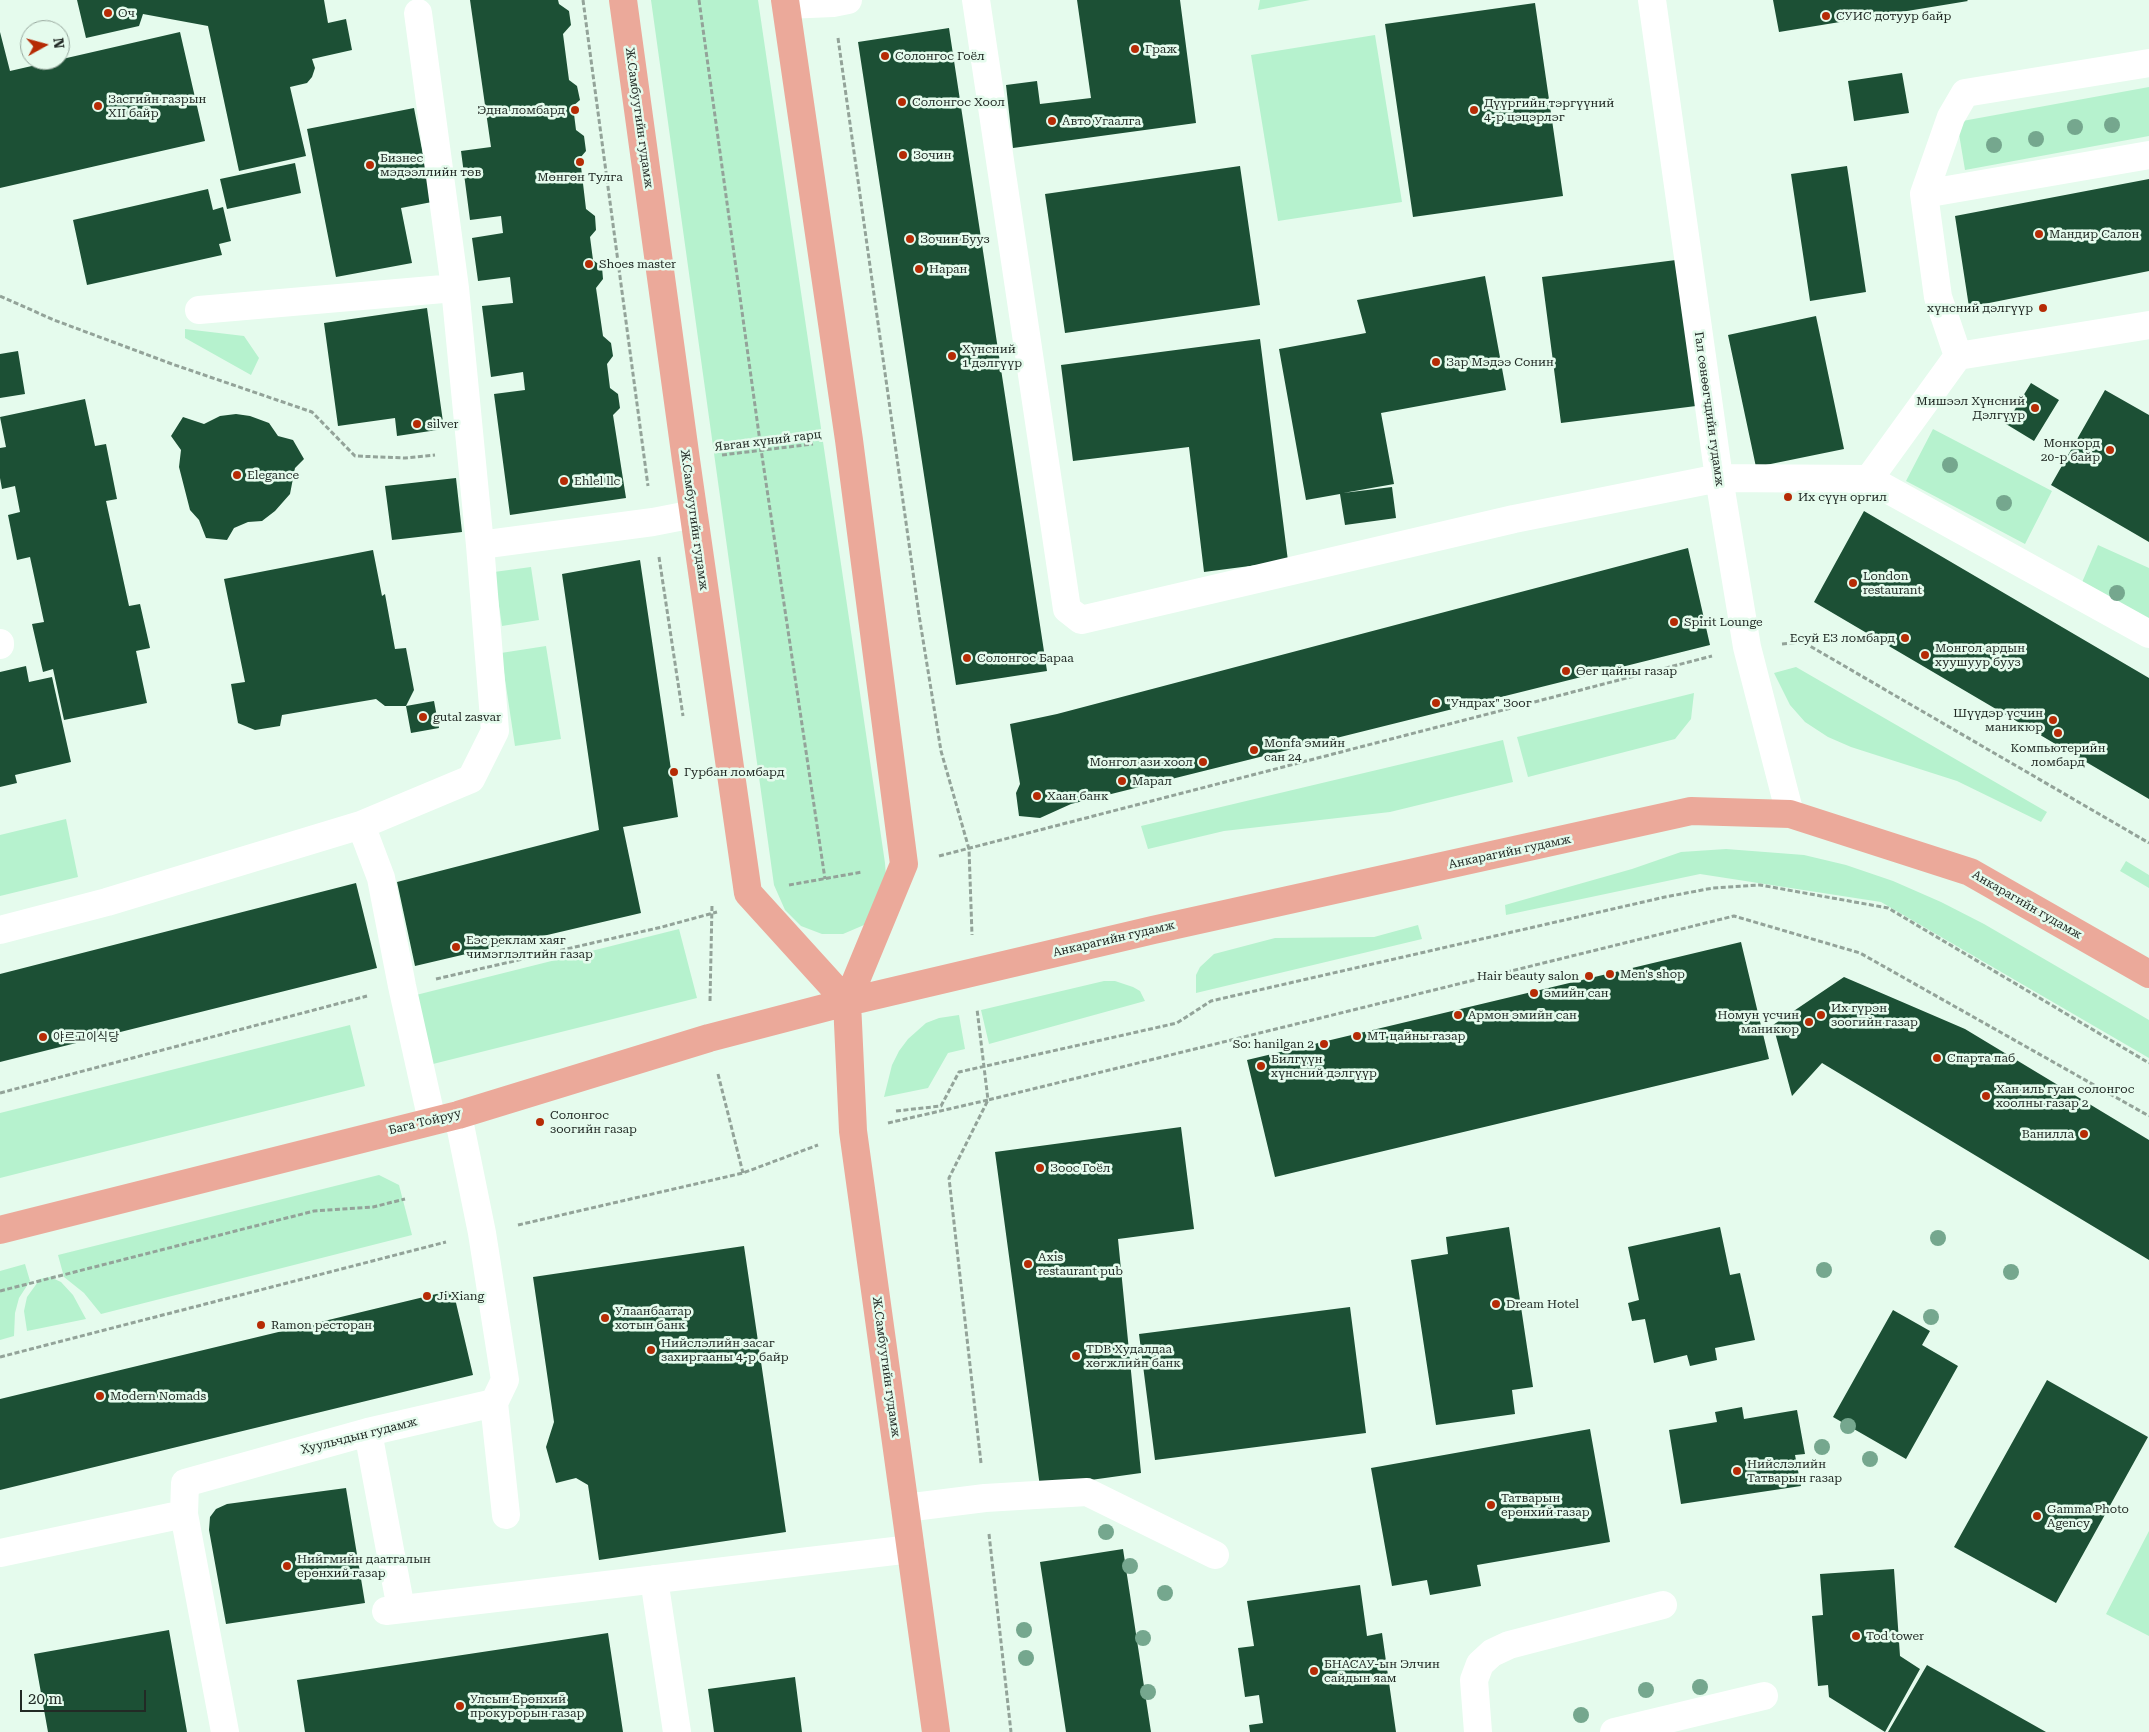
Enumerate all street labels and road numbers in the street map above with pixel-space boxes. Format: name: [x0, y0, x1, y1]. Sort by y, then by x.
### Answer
street label: Ж.Самбуугийн гудамж: [622, 47, 656, 189]
street label: Гал сөнөөгчдийн гудамж: [1691, 331, 1727, 487]
street label: Явган хүний гарц: [714, 427, 822, 455]
street label: Ж.Самбуугийн гудамж: [677, 449, 711, 591]
street label: Анкарагийн гудамж: [1447, 832, 1573, 872]
street label: Анкарагийн гудамж: [1969, 868, 2085, 942]
street label: Анкарагийн гудамж: [1052, 918, 1176, 960]
street label: Бага Тойруу: [387, 1106, 463, 1138]
street label: Ж.Самбуугийн гудамж: [869, 1296, 903, 1438]
street label: Хуульчдын гудамж: [299, 1415, 419, 1457]

